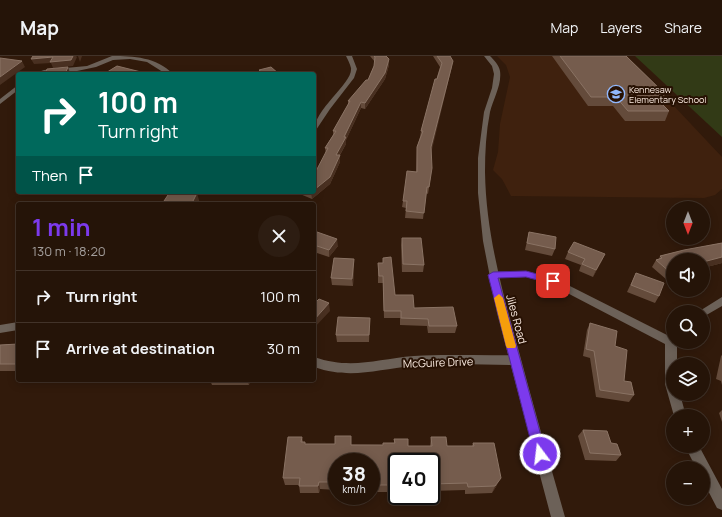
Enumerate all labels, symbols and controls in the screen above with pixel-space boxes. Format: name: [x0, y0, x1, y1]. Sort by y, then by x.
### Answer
text: Map: [20, 15, 59, 41]
text: Map: [550, 18, 578, 37]
text: Layers: [600, 18, 642, 37]
text: Share: [664, 18, 702, 37]
text: 100 m: [98, 83, 178, 121]
place label: Kennesaw Elementary School: [629, 83, 706, 106]
school or university icon: Kennesaw Elementary School: [606, 84, 626, 104]
icon: right: [32, 88, 84, 140]
text: Turn right: [98, 119, 179, 143]
icon: arrive: [75, 164, 97, 186]
text: Then: [32, 165, 67, 186]
north arrow: [666, 201, 710, 245]
map controls: [666, 201, 710, 505]
text: 1 min: [32, 210, 91, 243]
button: close: [258, 215, 300, 257]
text: 130 m · 18:20: [32, 242, 106, 260]
button: sound: [666, 253, 710, 297]
pin: [536, 264, 570, 298]
icon: arrive: [542, 270, 564, 292]
icon: right: [32, 286, 54, 308]
text: Turn right: [66, 286, 137, 307]
text: 100 m: [260, 286, 300, 307]
street label: Jiles Road: [503, 293, 531, 345]
button: search: [666, 305, 710, 349]
icon: arrive: [32, 338, 54, 360]
text: Arrive at destination: [66, 338, 215, 359]
text: 30 m: [267, 338, 300, 359]
street label: McGuire Drive: [403, 353, 474, 371]
button: layers: [666, 357, 710, 401]
button: +: [666, 409, 710, 453]
position arrow: [519, 433, 561, 475]
speed limit sign: 40: [388, 453, 440, 505]
text: 38: [342, 460, 366, 487]
button: −: [666, 461, 710, 505]
text: km/h: [342, 482, 366, 496]

